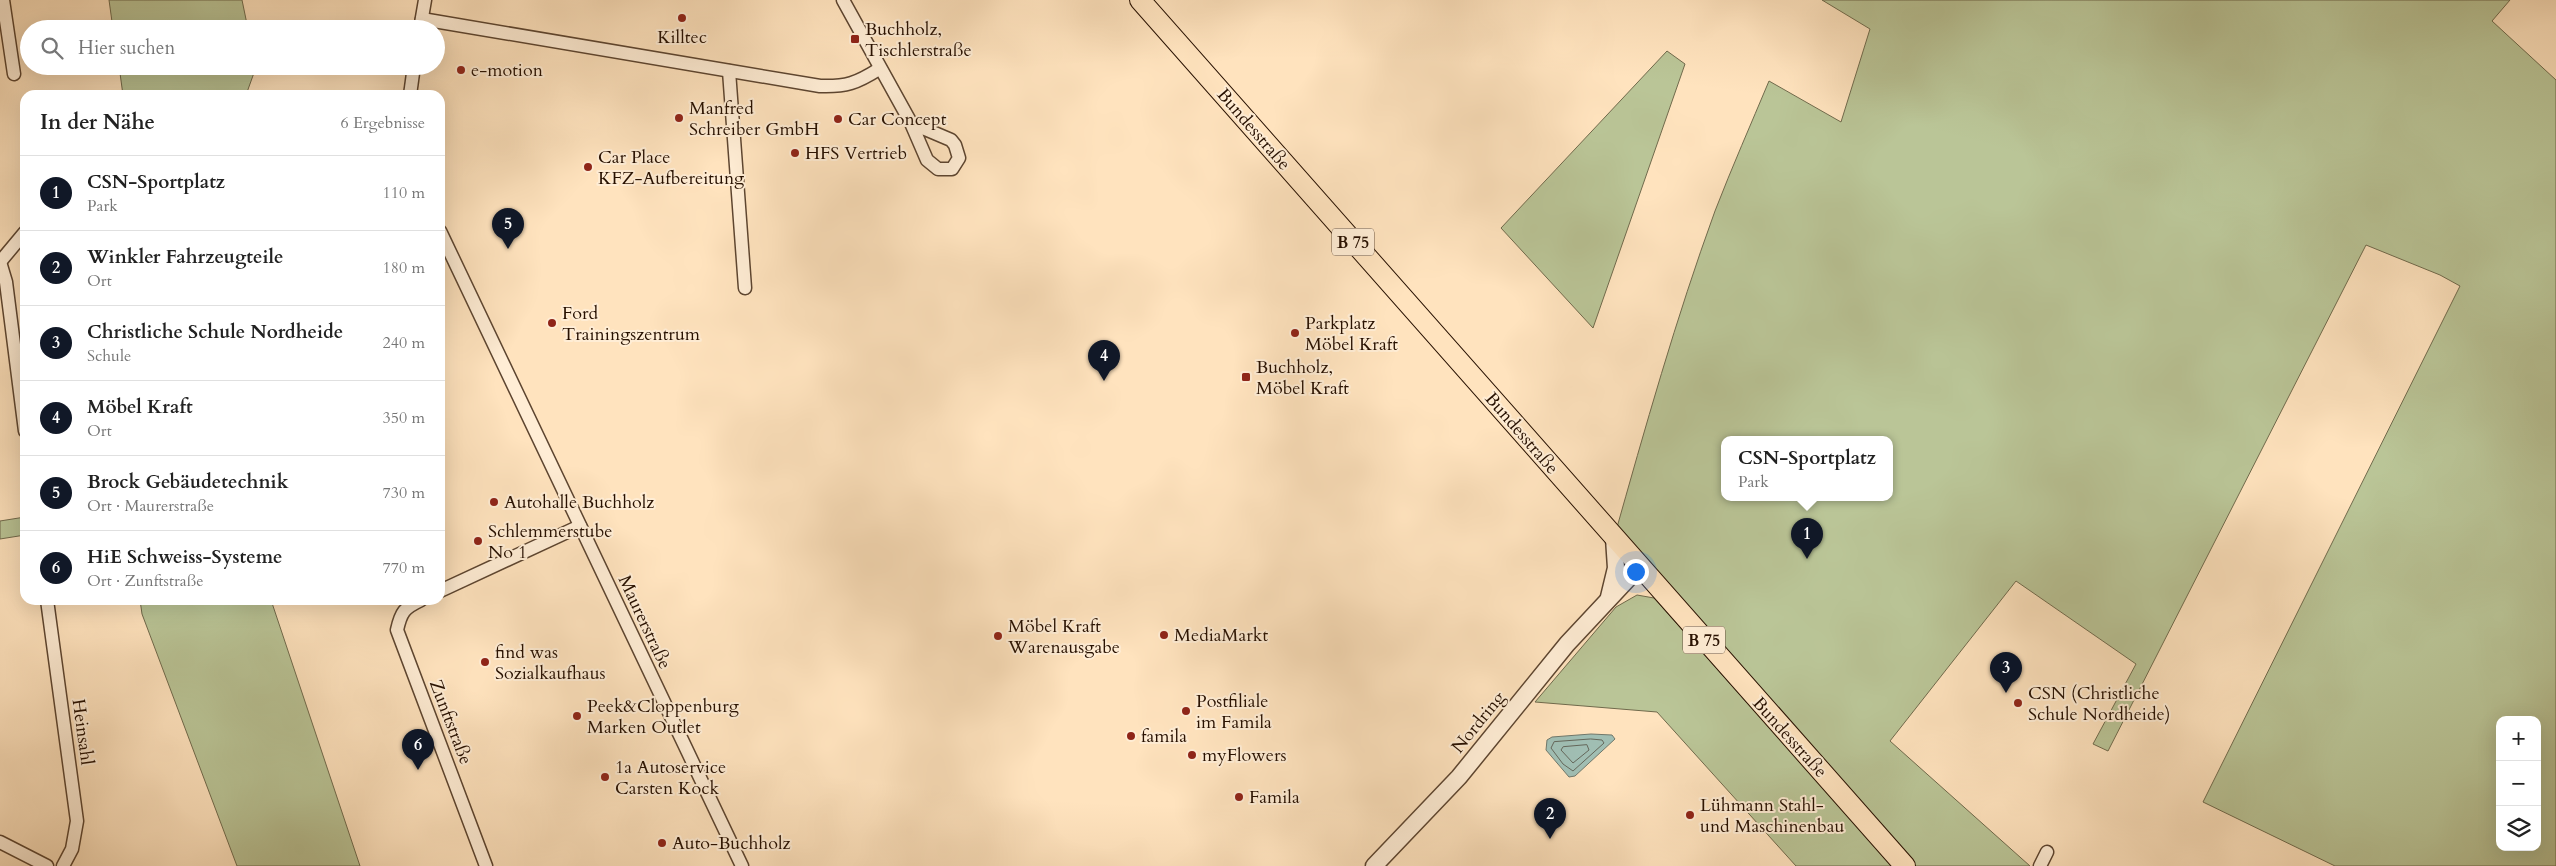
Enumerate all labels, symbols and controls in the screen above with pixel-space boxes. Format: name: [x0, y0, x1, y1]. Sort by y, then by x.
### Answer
marker: Killtec: [676, 12, 688, 24]
place label: Buchholz, Tischlerstraße: [865, 17, 972, 63]
search box: [20, 20, 445, 75]
place label: Killtec: [657, 25, 707, 50]
marker: Buchholz, Tischlerstraße: [849, 33, 861, 45]
icon: search: [38, 34, 66, 62]
text: Hier suchen: [78, 35, 175, 61]
place label: e-motion: [471, 58, 544, 83]
marker: e-motion: [455, 64, 467, 76]
street label: Bundesstraße: [1211, 83, 1296, 176]
place label: Manfred Schreiber GmbH: [689, 96, 819, 142]
place label: Car Concept: [848, 107, 947, 132]
text: In der Nähe: [40, 108, 155, 137]
text: 6 Ergebnisse: [340, 112, 425, 134]
marker: Manfred Schreiber GmbH: [673, 112, 685, 124]
marker: Car Concept: [832, 113, 844, 125]
place label: HFS Vertrieb: [805, 141, 907, 166]
place label: Car Place KFZ-Aufbereitung: [598, 145, 745, 191]
marker: HFS Vertrieb: [789, 147, 801, 159]
marker: Car Place KFZ-Aufbereitung: [582, 161, 594, 173]
text: CSN-Sportplatz: [87, 169, 225, 195]
text: 1: [52, 182, 60, 204]
text: 110 m: [383, 182, 425, 204]
text: Park: [87, 195, 118, 217]
pin: 5: [492, 208, 524, 249]
road number: B 75: [1332, 228, 1374, 256]
text: Winkler Fahrzeugteile: [87, 244, 283, 270]
text: 2: [52, 257, 60, 279]
text: 180 m: [383, 257, 425, 279]
text: Ort: [87, 270, 112, 292]
place label: Ford Trainingszentrum: [562, 301, 701, 347]
place label: Parkplatz Möbel Kraft: [1305, 311, 1398, 357]
marker: Ford Trainingszentrum: [546, 317, 558, 329]
text: Christliche Schule Nordheide: [87, 319, 343, 345]
marker: Parkplatz Möbel Kraft: [1289, 327, 1301, 339]
text: 3: [52, 332, 60, 354]
text: 240 m: [383, 332, 425, 354]
pin: 4: [1088, 340, 1120, 381]
text: Schule: [87, 345, 131, 367]
place label: Buchholz, Möbel Kraft: [1256, 355, 1349, 401]
marker: Buchholz, Möbel Kraft: [1240, 371, 1252, 383]
street label: Bundesstraße: [1479, 387, 1564, 480]
text: Möbel Kraft: [87, 394, 193, 420]
text: 4: [52, 407, 60, 429]
text: 350 m: [383, 407, 425, 429]
text: Ort: [87, 420, 112, 442]
popup: [1721, 436, 1893, 501]
text: CSN-Sportplatz: [1738, 445, 1876, 471]
text: Brock Gebäudetechnik: [87, 469, 289, 495]
text: Park: [1738, 471, 1769, 493]
text: 5: [52, 482, 60, 504]
text: 730 m: [383, 482, 425, 504]
place label: Autohalle Buchholz: [504, 490, 654, 515]
text: Ort · Maurerstraße: [87, 495, 214, 517]
marker: Autohalle Buchholz: [488, 496, 500, 508]
pin: 1: [1791, 518, 1823, 559]
place label: Schlemmerstube No 1: [488, 519, 612, 565]
marker: Schlemmerstube No 1: [472, 535, 484, 547]
text: HiE Schweiss-Systeme: [87, 544, 283, 570]
text: 6: [52, 557, 60, 579]
text: 770 m: [383, 557, 425, 579]
your location: [1623, 559, 1649, 585]
text: Ort · Zunftstraße: [87, 570, 204, 592]
street label: Maurerstraße: [612, 571, 677, 673]
place label: Möbel Kraft Warenausgabe: [1007, 614, 1120, 660]
place label: MediaMarkt: [1174, 623, 1268, 648]
road number: B 75: [1683, 626, 1725, 654]
marker: MediaMarkt: [1158, 629, 1170, 641]
marker: Möbel Kraft Warenausgabe: [992, 630, 1004, 642]
place label: find was Sozialkaufhaus: [495, 640, 606, 686]
pin: 3: [1990, 652, 2022, 693]
marker: find was Sozialkaufhaus: [479, 656, 491, 668]
street label: Zunftstraße: [423, 676, 478, 768]
place label: CSN (Christliche Schule Nordheide): [2028, 681, 2170, 727]
street label: Nordring: [1446, 685, 1512, 759]
place label: Postfiliale im Famila: [1196, 689, 1272, 735]
street label: Bundesstraße: [1747, 691, 1833, 783]
place label: Peek&Cloppenburg Marken Outlet: [587, 694, 740, 740]
street label: Heinsahl: [65, 697, 100, 767]
marker: CSN (Christliche Schule Nordheide): [2012, 697, 2024, 709]
marker: Postfiliale im Famila: [1180, 705, 1192, 717]
marker: Peek&Cloppenburg Marken Outlet: [571, 710, 583, 722]
map controls: [2496, 716, 2541, 851]
button: +: [2496, 716, 2541, 761]
place label: famila: [1141, 724, 1187, 749]
pin: 6: [402, 729, 434, 770]
marker: famila: [1125, 730, 1137, 742]
place label: myFlowers: [1202, 743, 1287, 768]
marker: myFlowers: [1186, 749, 1198, 761]
place label: 1a Autoservice Carsten Kock: [615, 755, 726, 801]
button: −: [2496, 761, 2541, 806]
marker: 1a Autoservice Carsten Kock: [599, 771, 611, 783]
place label: Famila: [1249, 785, 1300, 810]
marker: Famila: [1233, 791, 1245, 803]
place label: Lühmann Stahl- und Maschinenbau: [1700, 793, 1844, 839]
pin: 2: [1534, 798, 1566, 839]
button: layers: [2496, 806, 2541, 851]
marker: Lühmann Stahl- und Maschinenbau: [1684, 809, 1696, 821]
place label: Auto-Buchholz: [672, 831, 791, 856]
marker: Auto-Buchholz: [656, 837, 668, 849]

